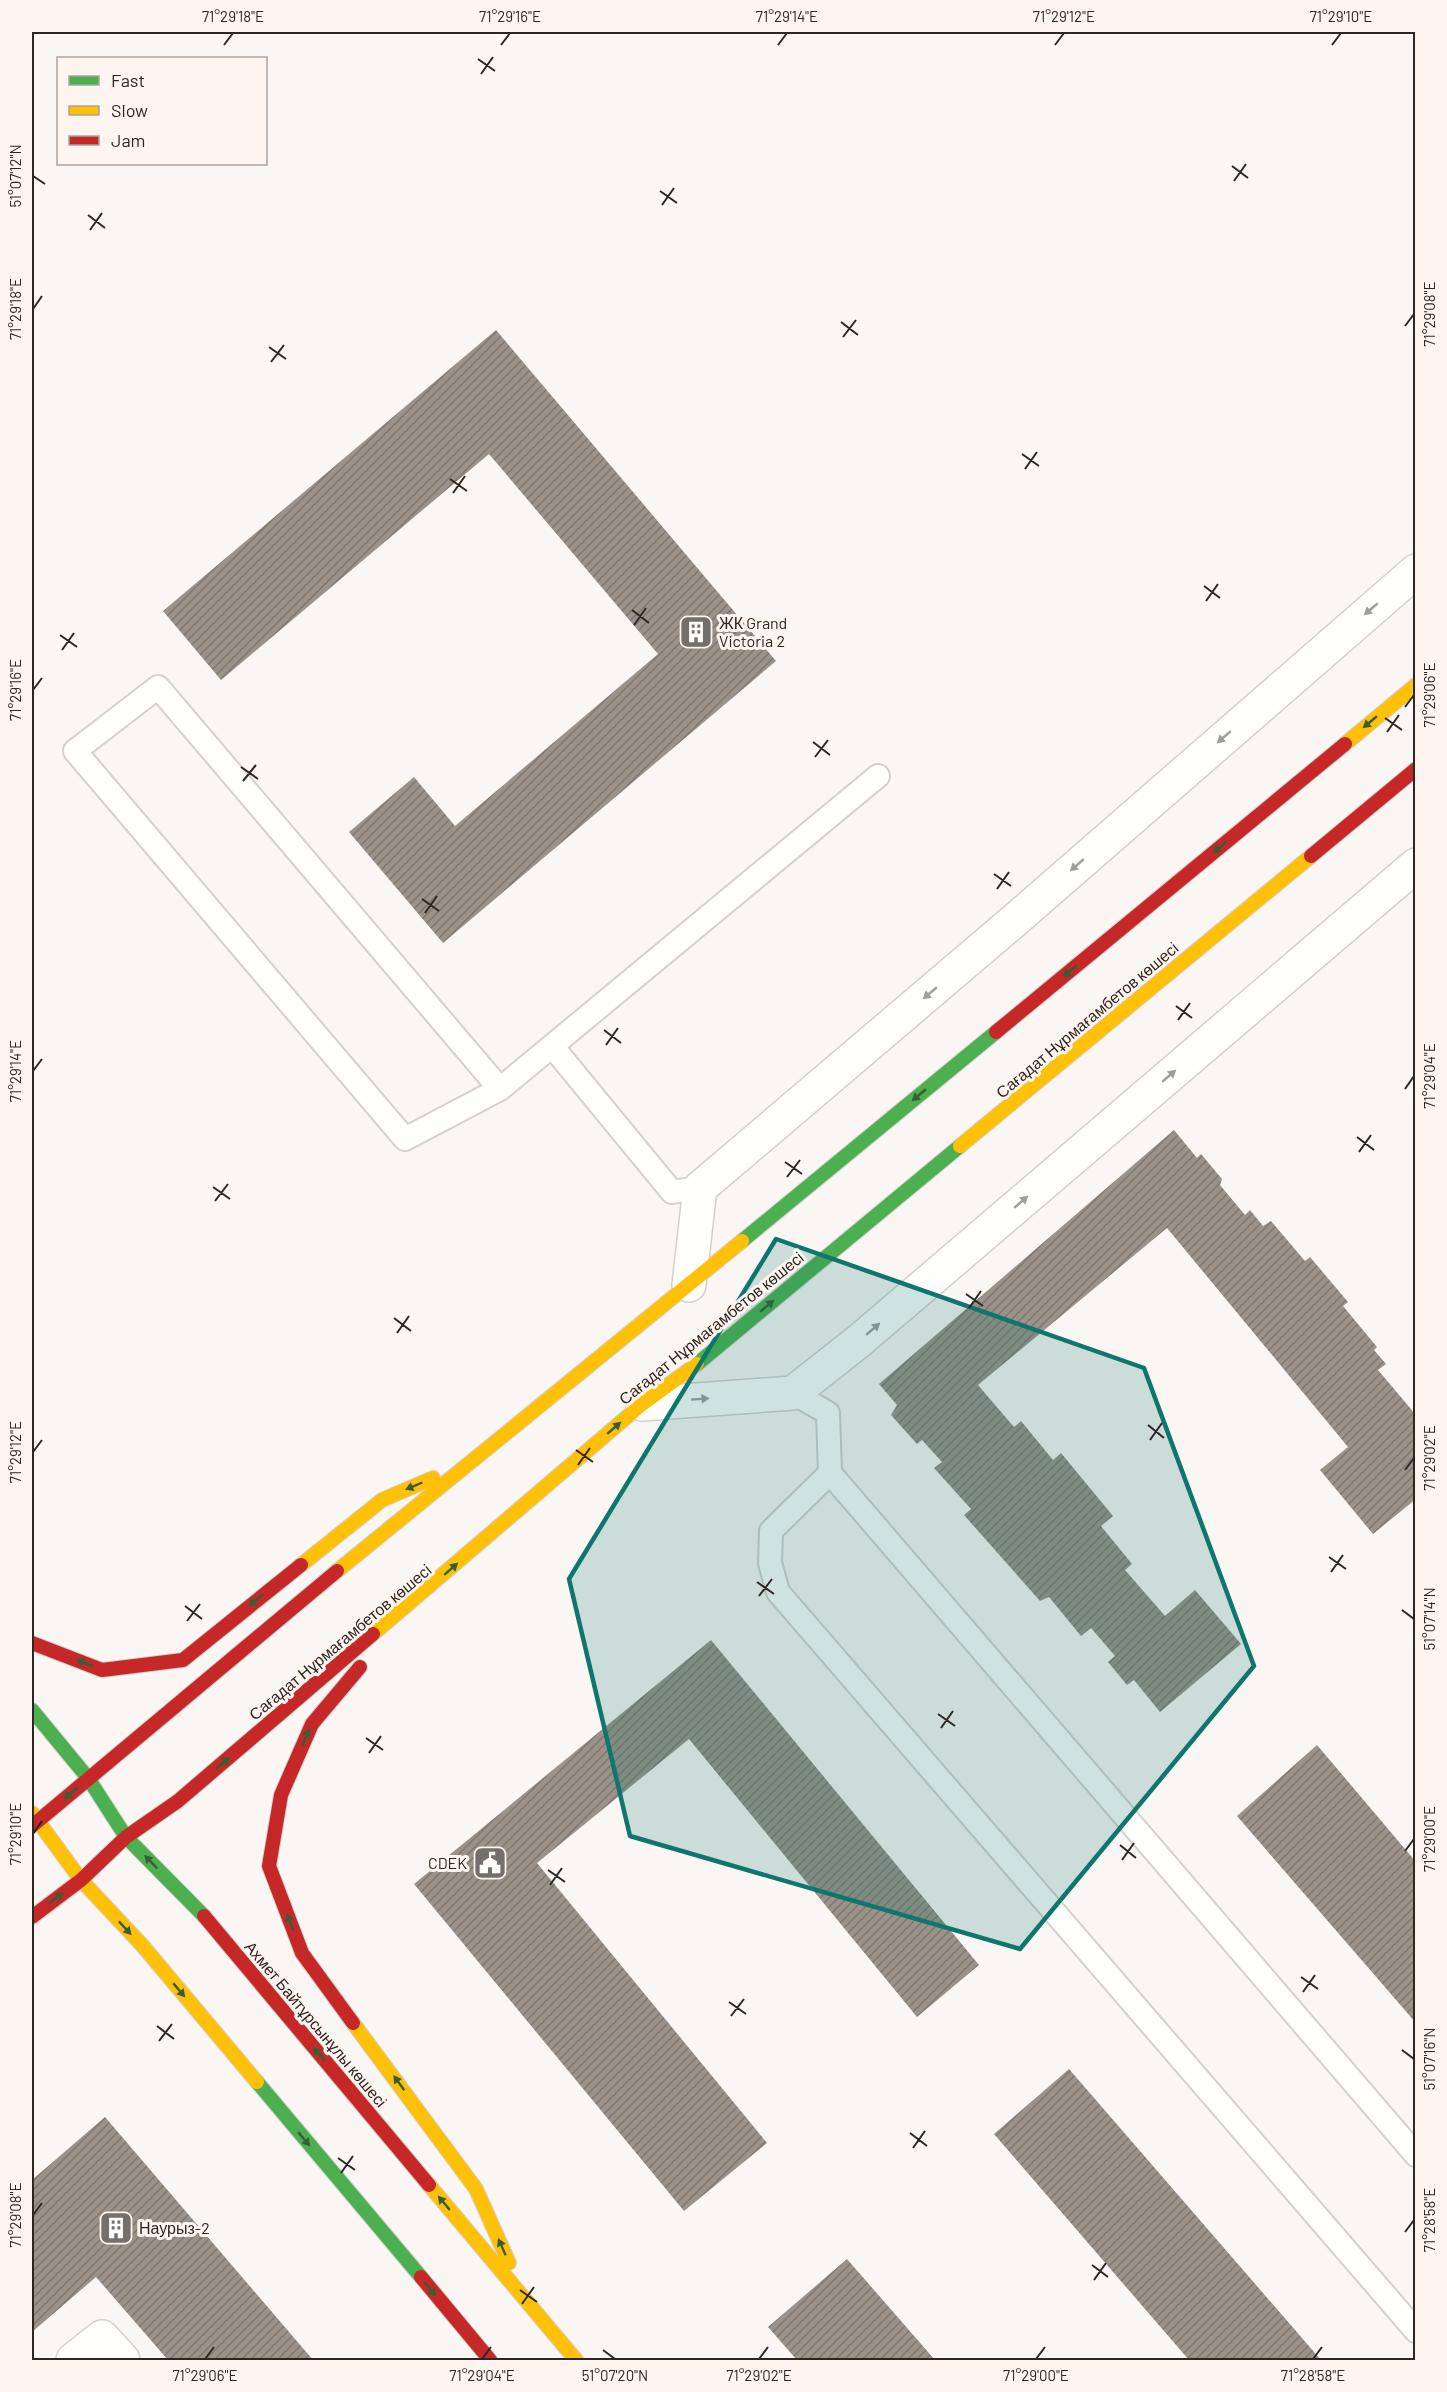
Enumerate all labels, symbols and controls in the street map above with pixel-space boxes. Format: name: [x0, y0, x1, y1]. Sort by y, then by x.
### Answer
text: 71°29'18"E: [202, 7, 264, 25]
text: 71°29'16"E: [479, 7, 541, 25]
text: 71°29'14"E: [756, 7, 818, 25]
text: 71°29'12"E: [1033, 7, 1095, 25]
text: 71°29'10"E: [1310, 7, 1372, 25]
legend: [57, 57, 267, 165]
text: Fast: [111, 69, 145, 91]
text: Slow: [111, 99, 148, 121]
text: Jam: [111, 129, 145, 151]
text: 51°07'12"N: [6, 144, 24, 208]
text: 71°29'18"E: [6, 278, 24, 340]
text: 71°29'08"E: [1420, 281, 1438, 347]
one-way arrow: [1364, 602, 1379, 615]
place label: ЖК Grand Victoria 2: [719, 613, 787, 650]
building icon: ЖК Grand Victoria 2: [678, 614, 714, 650]
text: 71°29'16"E: [6, 659, 24, 721]
text: 71°29'06"E: [1420, 662, 1438, 728]
one-way arrow: [1363, 716, 1378, 728]
one-way arrow: [1217, 730, 1232, 743]
one-way arrow: [1212, 840, 1228, 853]
one-way arrow: [1069, 859, 1085, 872]
street label: Сағадат Нұрмағамбетов көшесі: [992, 938, 1182, 1101]
one-way arrow: [1062, 964, 1078, 977]
one-way arrow: [922, 986, 938, 999]
text: 71°29'14"E: [6, 1040, 24, 1102]
text: 71°29'04"E: [1420, 1043, 1438, 1109]
one-way arrow: [1161, 1069, 1177, 1082]
one-way arrow: [912, 1088, 927, 1101]
one-way arrow: [1013, 1196, 1029, 1209]
street label: Сағадат Нұрмағамбетов көшесі: [615, 1247, 807, 1408]
one-way arrow: [759, 1300, 775, 1313]
one-way arrow: [865, 1323, 880, 1336]
one-way arrow: [691, 1395, 710, 1404]
text: 71°29'12"E: [6, 1421, 24, 1483]
one-way arrow: [606, 1421, 622, 1434]
text: 71°29'02"E: [1420, 1425, 1438, 1491]
one-way arrow: [405, 1482, 422, 1491]
street label: Сағадат Нұрмағамбетов көшесі: [245, 1560, 435, 1723]
one-way arrow: [443, 1562, 459, 1575]
text: 51°07'14"N: [1420, 1587, 1438, 1651]
one-way arrow: [249, 1593, 264, 1606]
one-way arrow: [75, 1658, 93, 1668]
one-way arrow: [301, 1728, 311, 1746]
one-way arrow: [215, 1757, 231, 1770]
one-way arrow: [64, 1786, 79, 1799]
text: 71°29'10"E: [6, 1803, 24, 1865]
text: 71°29'00"E: [1420, 1806, 1438, 1872]
public building icon: CDEK: [472, 1845, 508, 1881]
place label: CDEK: [428, 1853, 467, 1872]
one-way arrow: [144, 1855, 159, 1869]
one-way arrow: [49, 1893, 64, 1905]
one-way arrow: [285, 1913, 294, 1931]
one-way arrow: [118, 1920, 132, 1934]
street label: Ахмет Байтұрсынұлы көшесі: [241, 1937, 391, 2110]
one-way arrow: [172, 1982, 185, 1997]
text: 51°07'16"N: [1420, 2028, 1438, 2090]
one-way arrow: [313, 2046, 326, 2061]
one-way arrow: [393, 2075, 405, 2091]
one-way arrow: [298, 2131, 311, 2147]
text: 71°29'08"E: [6, 2182, 24, 2248]
text: 71°28'58"E: [1420, 2188, 1438, 2252]
one-way arrow: [438, 2195, 451, 2211]
building icon: Наурыз-2: [98, 2210, 134, 2246]
place label: Наурыз-2: [139, 2218, 210, 2237]
one-way arrow: [497, 2238, 507, 2256]
one-way arrow: [423, 2281, 436, 2297]
text: 71°29'06"E: [172, 2366, 238, 2384]
text: 71°29'04"E: [449, 2366, 515, 2384]
text: 51°07'20"N: [582, 2366, 648, 2384]
text: 71°29'02"E: [726, 2366, 792, 2384]
text: 71°29'00"E: [1003, 2366, 1069, 2384]
text: 71°28'58"E: [1281, 2366, 1345, 2384]

